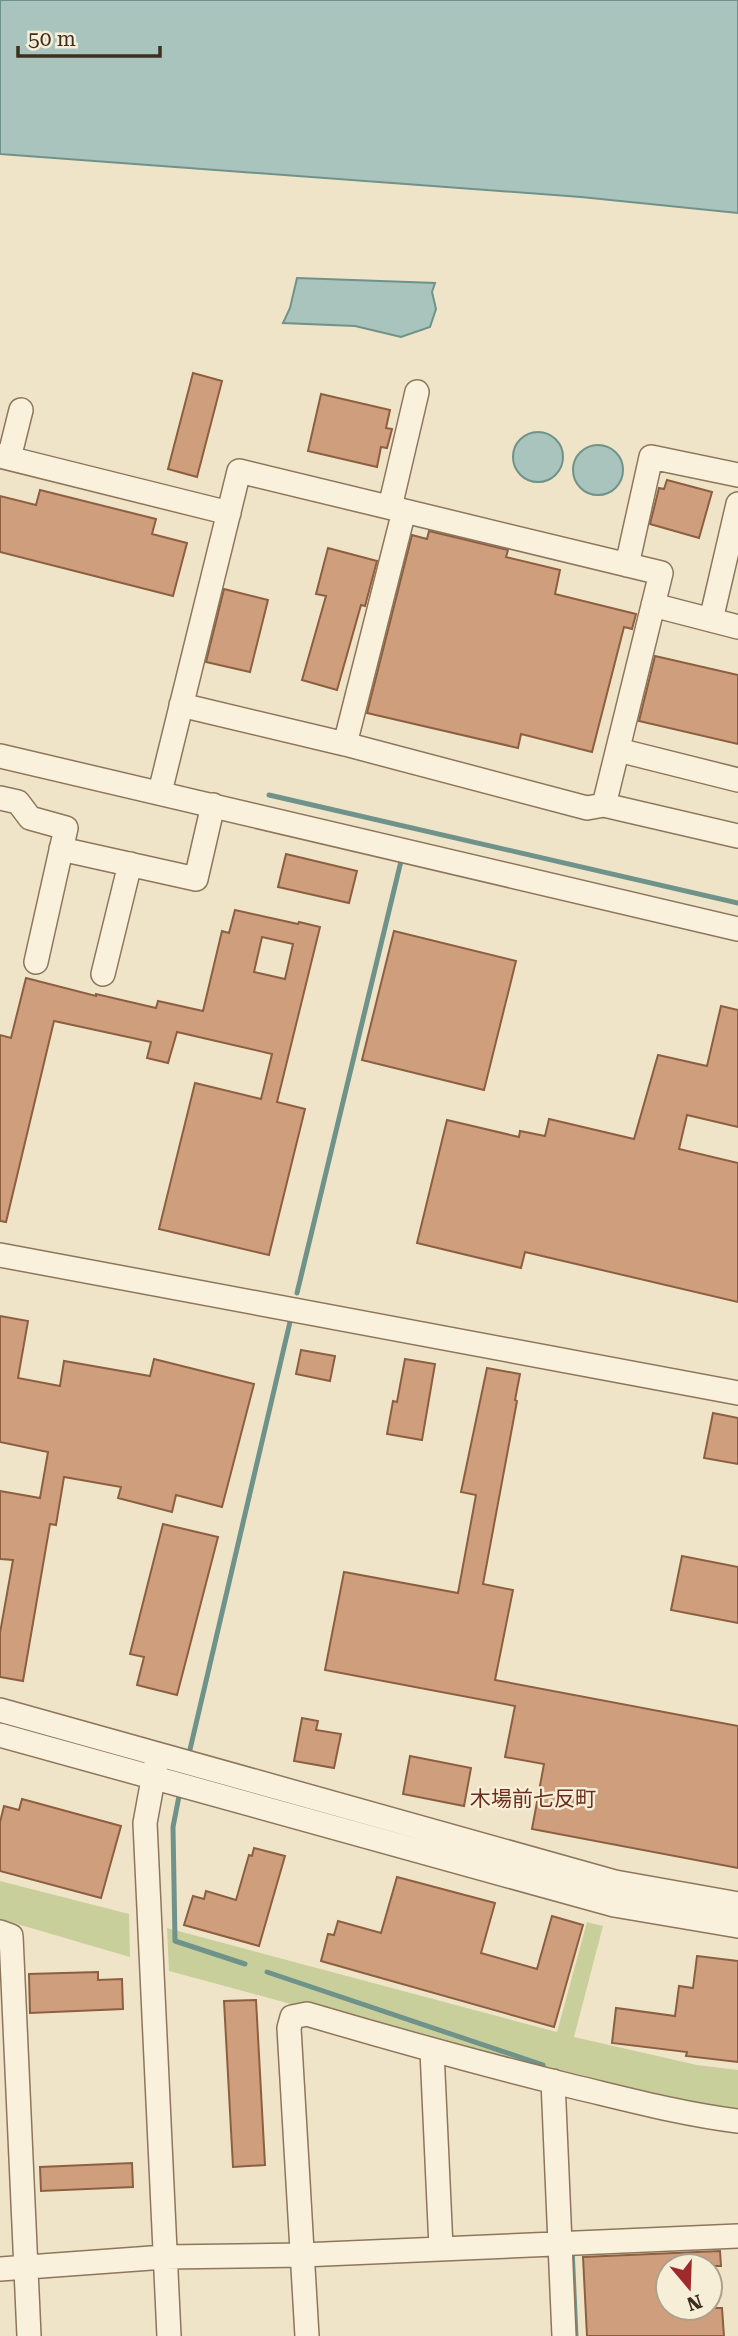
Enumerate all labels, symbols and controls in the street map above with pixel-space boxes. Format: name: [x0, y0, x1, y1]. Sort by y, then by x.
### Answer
scale bar: [18, 14, 159, 58]
text: 50 m: [28, 27, 76, 51]
district label: 木場前七反町: [470, 1787, 596, 1811]
north arrow: [654, 2252, 724, 2322]
text: N: [683, 2289, 705, 2316]

